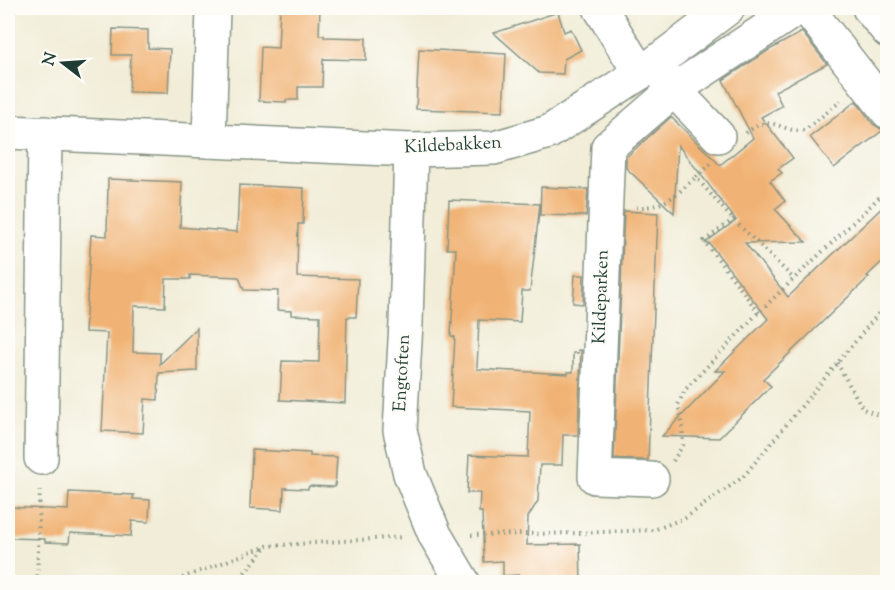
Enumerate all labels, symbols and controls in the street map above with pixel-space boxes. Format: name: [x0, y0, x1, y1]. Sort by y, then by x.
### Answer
north arrow: [33, 33, 93, 93]
text: N: [38, 50, 64, 69]
street label: Kildebakken: [404, 130, 503, 162]
street label: Kildeparken: [587, 249, 617, 345]
street label: Engtoften: [388, 333, 418, 412]

